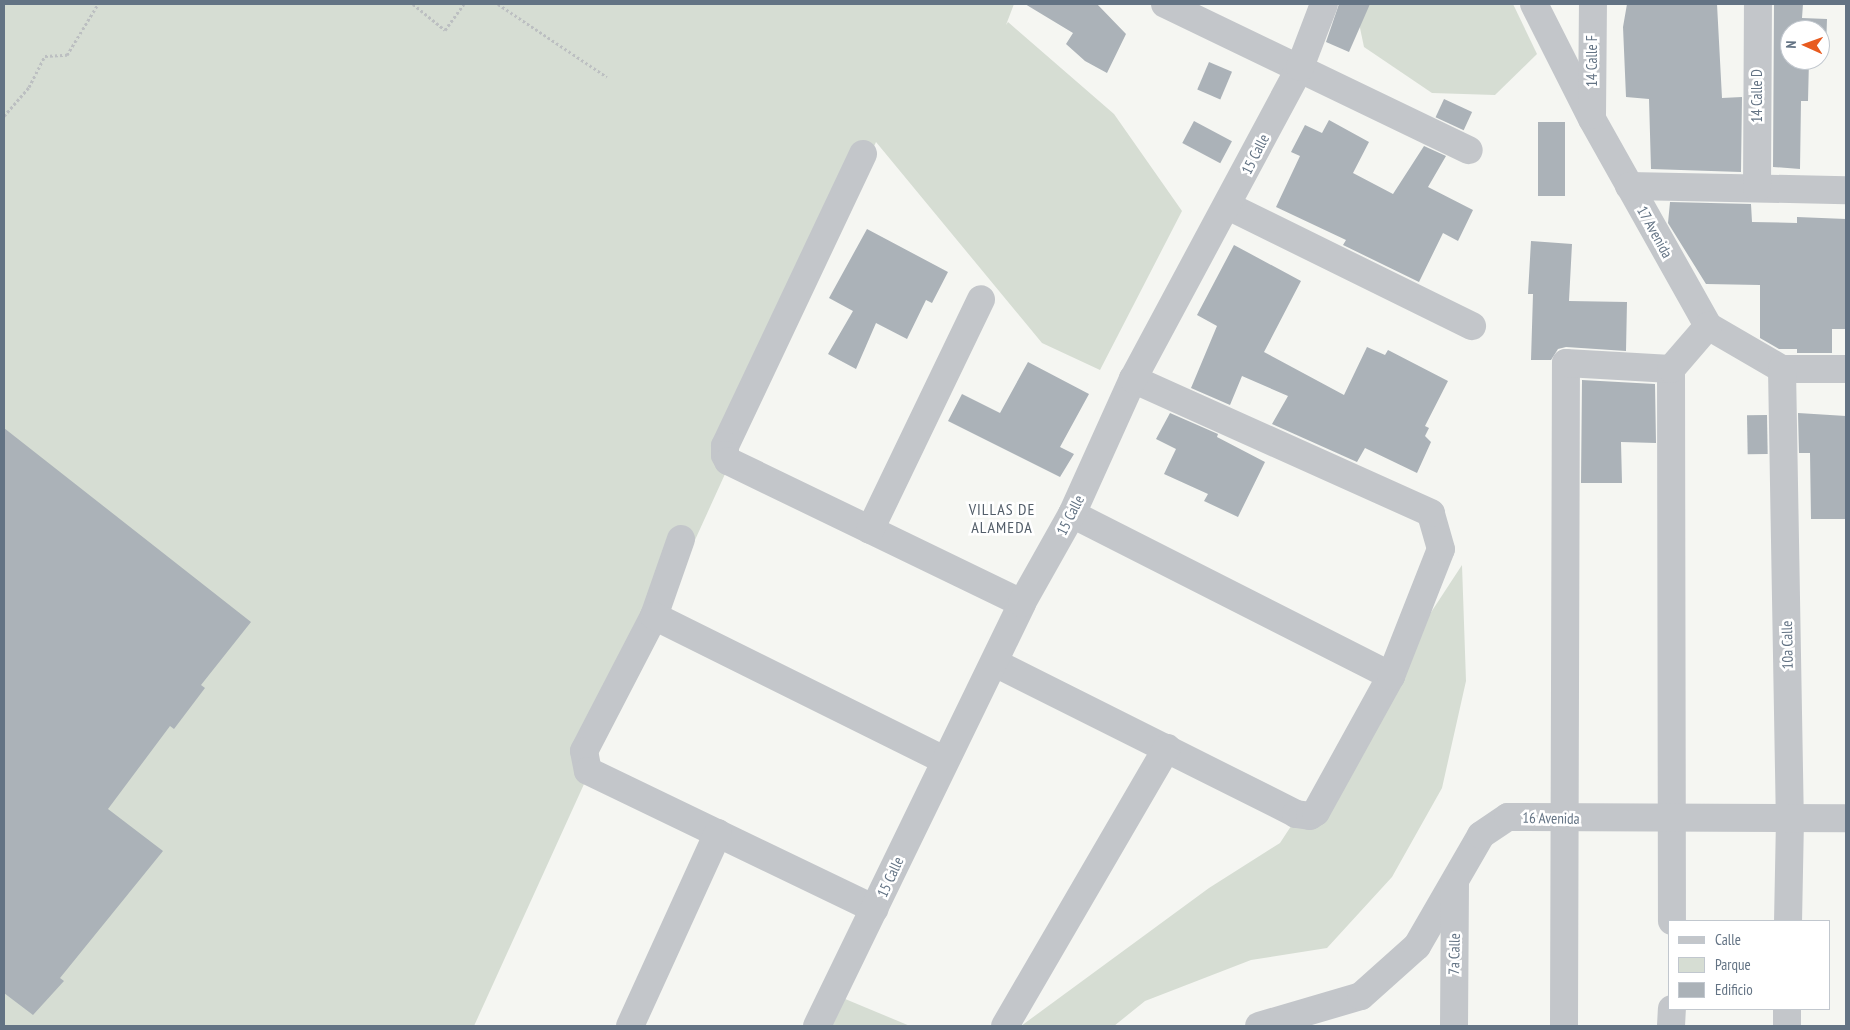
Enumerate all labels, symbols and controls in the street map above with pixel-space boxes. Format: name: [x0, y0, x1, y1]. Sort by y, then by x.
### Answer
north arrow: [1780, 20, 1830, 70]
street label: 14 Calle F: [1583, 35, 1601, 87]
text: N: [1782, 40, 1800, 49]
street label: 14 Calle D: [1748, 69, 1766, 123]
street label: 15 Calle: [1237, 131, 1273, 177]
street label: 17 Avenida: [1633, 202, 1677, 262]
street label: 15 Calle: [1052, 492, 1088, 538]
district label: VILLAS DE ALAMEDA: [968, 499, 1036, 537]
street label: 10a Calle: [1778, 621, 1796, 669]
street label: 16 Avenida: [1522, 808, 1580, 828]
street label: 15 Calle: [873, 854, 907, 900]
legend: [1668, 920, 1830, 1010]
text: Calle: [1715, 930, 1741, 949]
street label: 7a Calle: [1445, 933, 1463, 975]
text: Parque: [1715, 955, 1751, 974]
text: Edificio: [1715, 980, 1753, 999]

